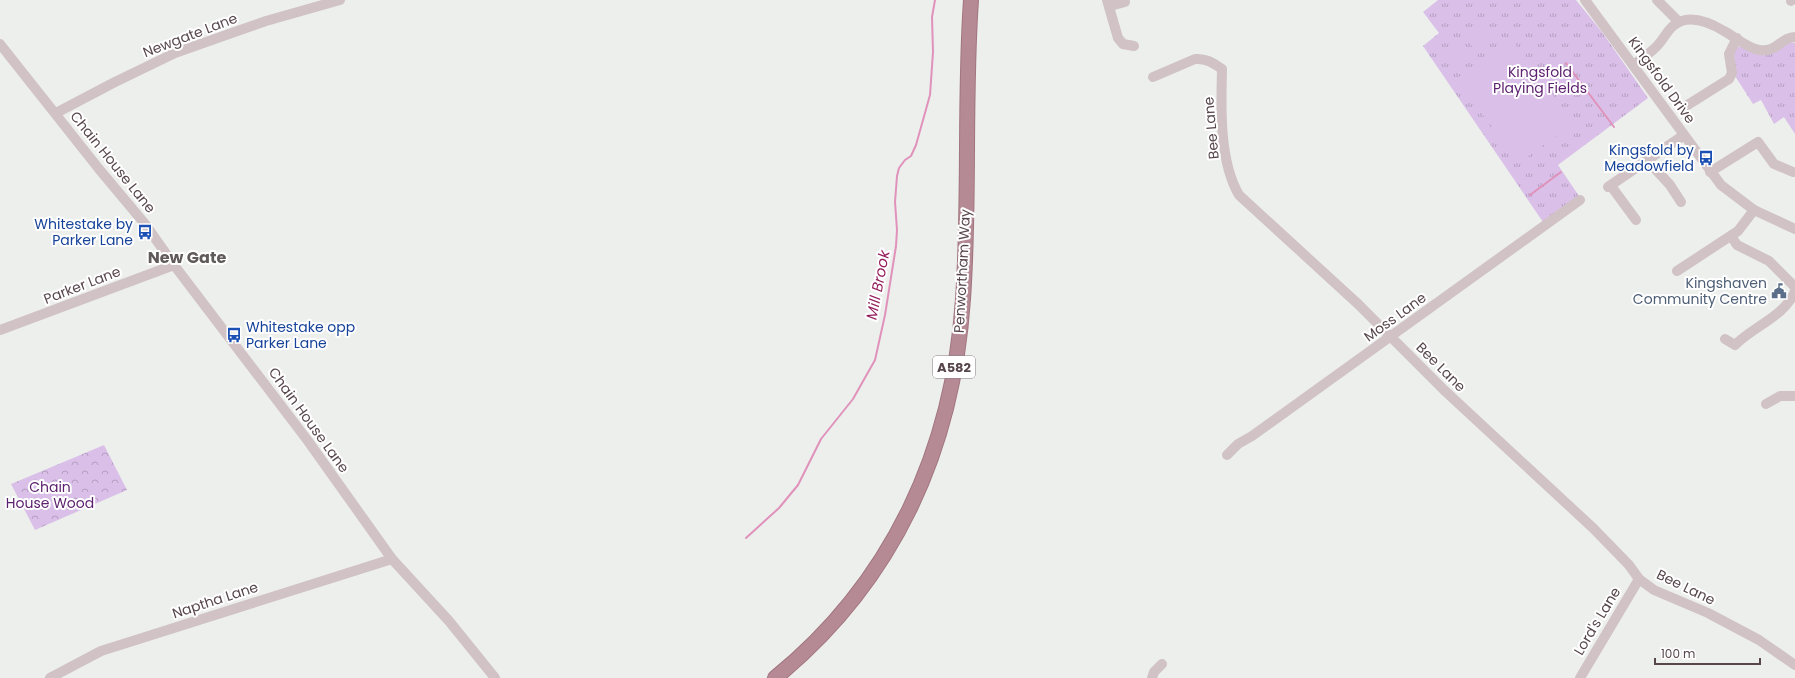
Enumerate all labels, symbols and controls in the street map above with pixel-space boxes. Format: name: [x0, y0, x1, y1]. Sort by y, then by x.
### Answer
street label: Newgate Lane: [140, 8, 240, 62]
street label: Kingsfold Drive: [1624, 33, 1701, 128]
park label: Kingsfold Playing Fields: [1493, 62, 1587, 98]
street label: Bee Lane: [1198, 96, 1224, 160]
street label: Chain House Lane: [66, 107, 161, 217]
place label: Kingsfold by Meadowfield: [1604, 140, 1694, 176]
bus stop icon: Kingsfold by Meadowfield: [1697, 149, 1715, 167]
street label: Penwortham Way: [949, 208, 975, 333]
place label: Whitestake by Parker Lane: [34, 214, 133, 250]
bus stop icon: Whitestake by Parker Lane: [136, 223, 154, 241]
district label: New Gate: [148, 246, 226, 269]
water label: Mill Brook: [861, 247, 895, 321]
street label: Parker Lane: [41, 261, 124, 309]
place label: Kingshaven Community Centre: [1633, 273, 1767, 309]
public building icon: Kingshaven Community Centre: [1770, 282, 1788, 300]
street label: Moss Lane: [1360, 287, 1430, 346]
place label: Whitestake opp Parker Lane: [246, 317, 355, 353]
bus stop icon: Whitestake opp Parker Lane: [225, 326, 243, 344]
street label: Bee Lane: [1412, 338, 1471, 397]
road number: A582: [933, 356, 975, 378]
street label: Chain House Lane: [264, 363, 354, 477]
park label: Chain House Wood: [6, 477, 94, 513]
street label: Bee Lane: [1653, 564, 1719, 610]
street label: Naptha Lane: [169, 577, 261, 623]
street label: Lord's Lane: [1569, 583, 1625, 659]
scale bar: [1655, 640, 1760, 666]
text: 100 m: [1661, 645, 1695, 662]

